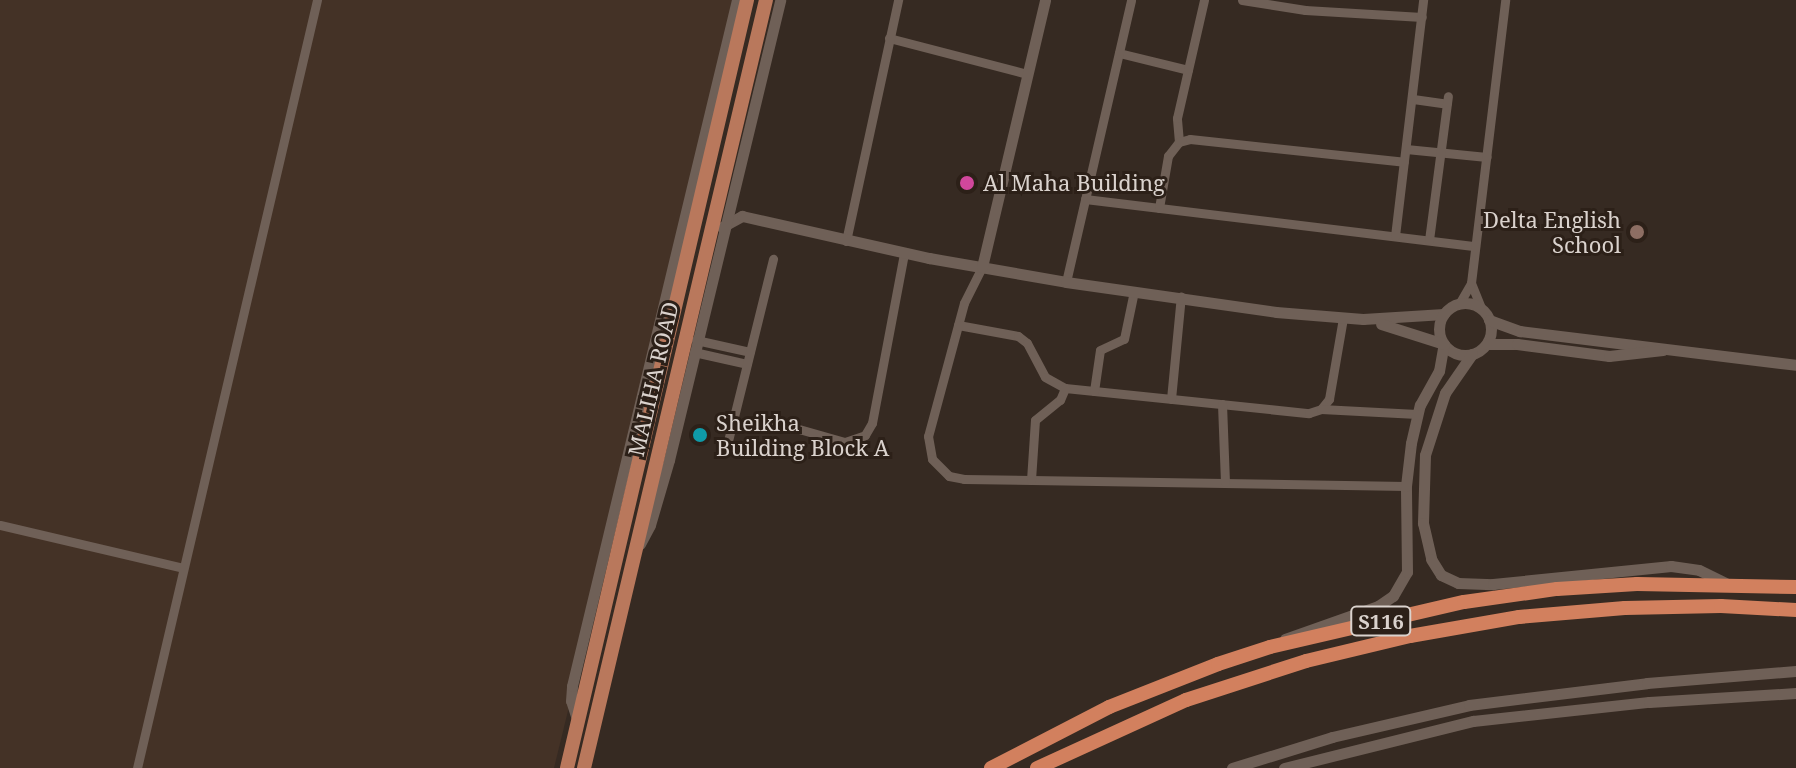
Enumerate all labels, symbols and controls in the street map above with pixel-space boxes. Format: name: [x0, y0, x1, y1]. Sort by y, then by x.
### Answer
place label: Al Maha Building: [983, 170, 1165, 196]
marker: Al Maha Building: [958, 174, 976, 192]
place label: Delta English School: [1483, 206, 1621, 258]
marker: Delta English School: [1628, 223, 1646, 241]
street label: MALIHA ROAD: [622, 299, 684, 459]
place label: Sheikha Building Block A: [716, 409, 889, 460]
marker: Sheikha Building Block A: [691, 426, 709, 444]
road number: S116: [1349, 605, 1413, 637]

